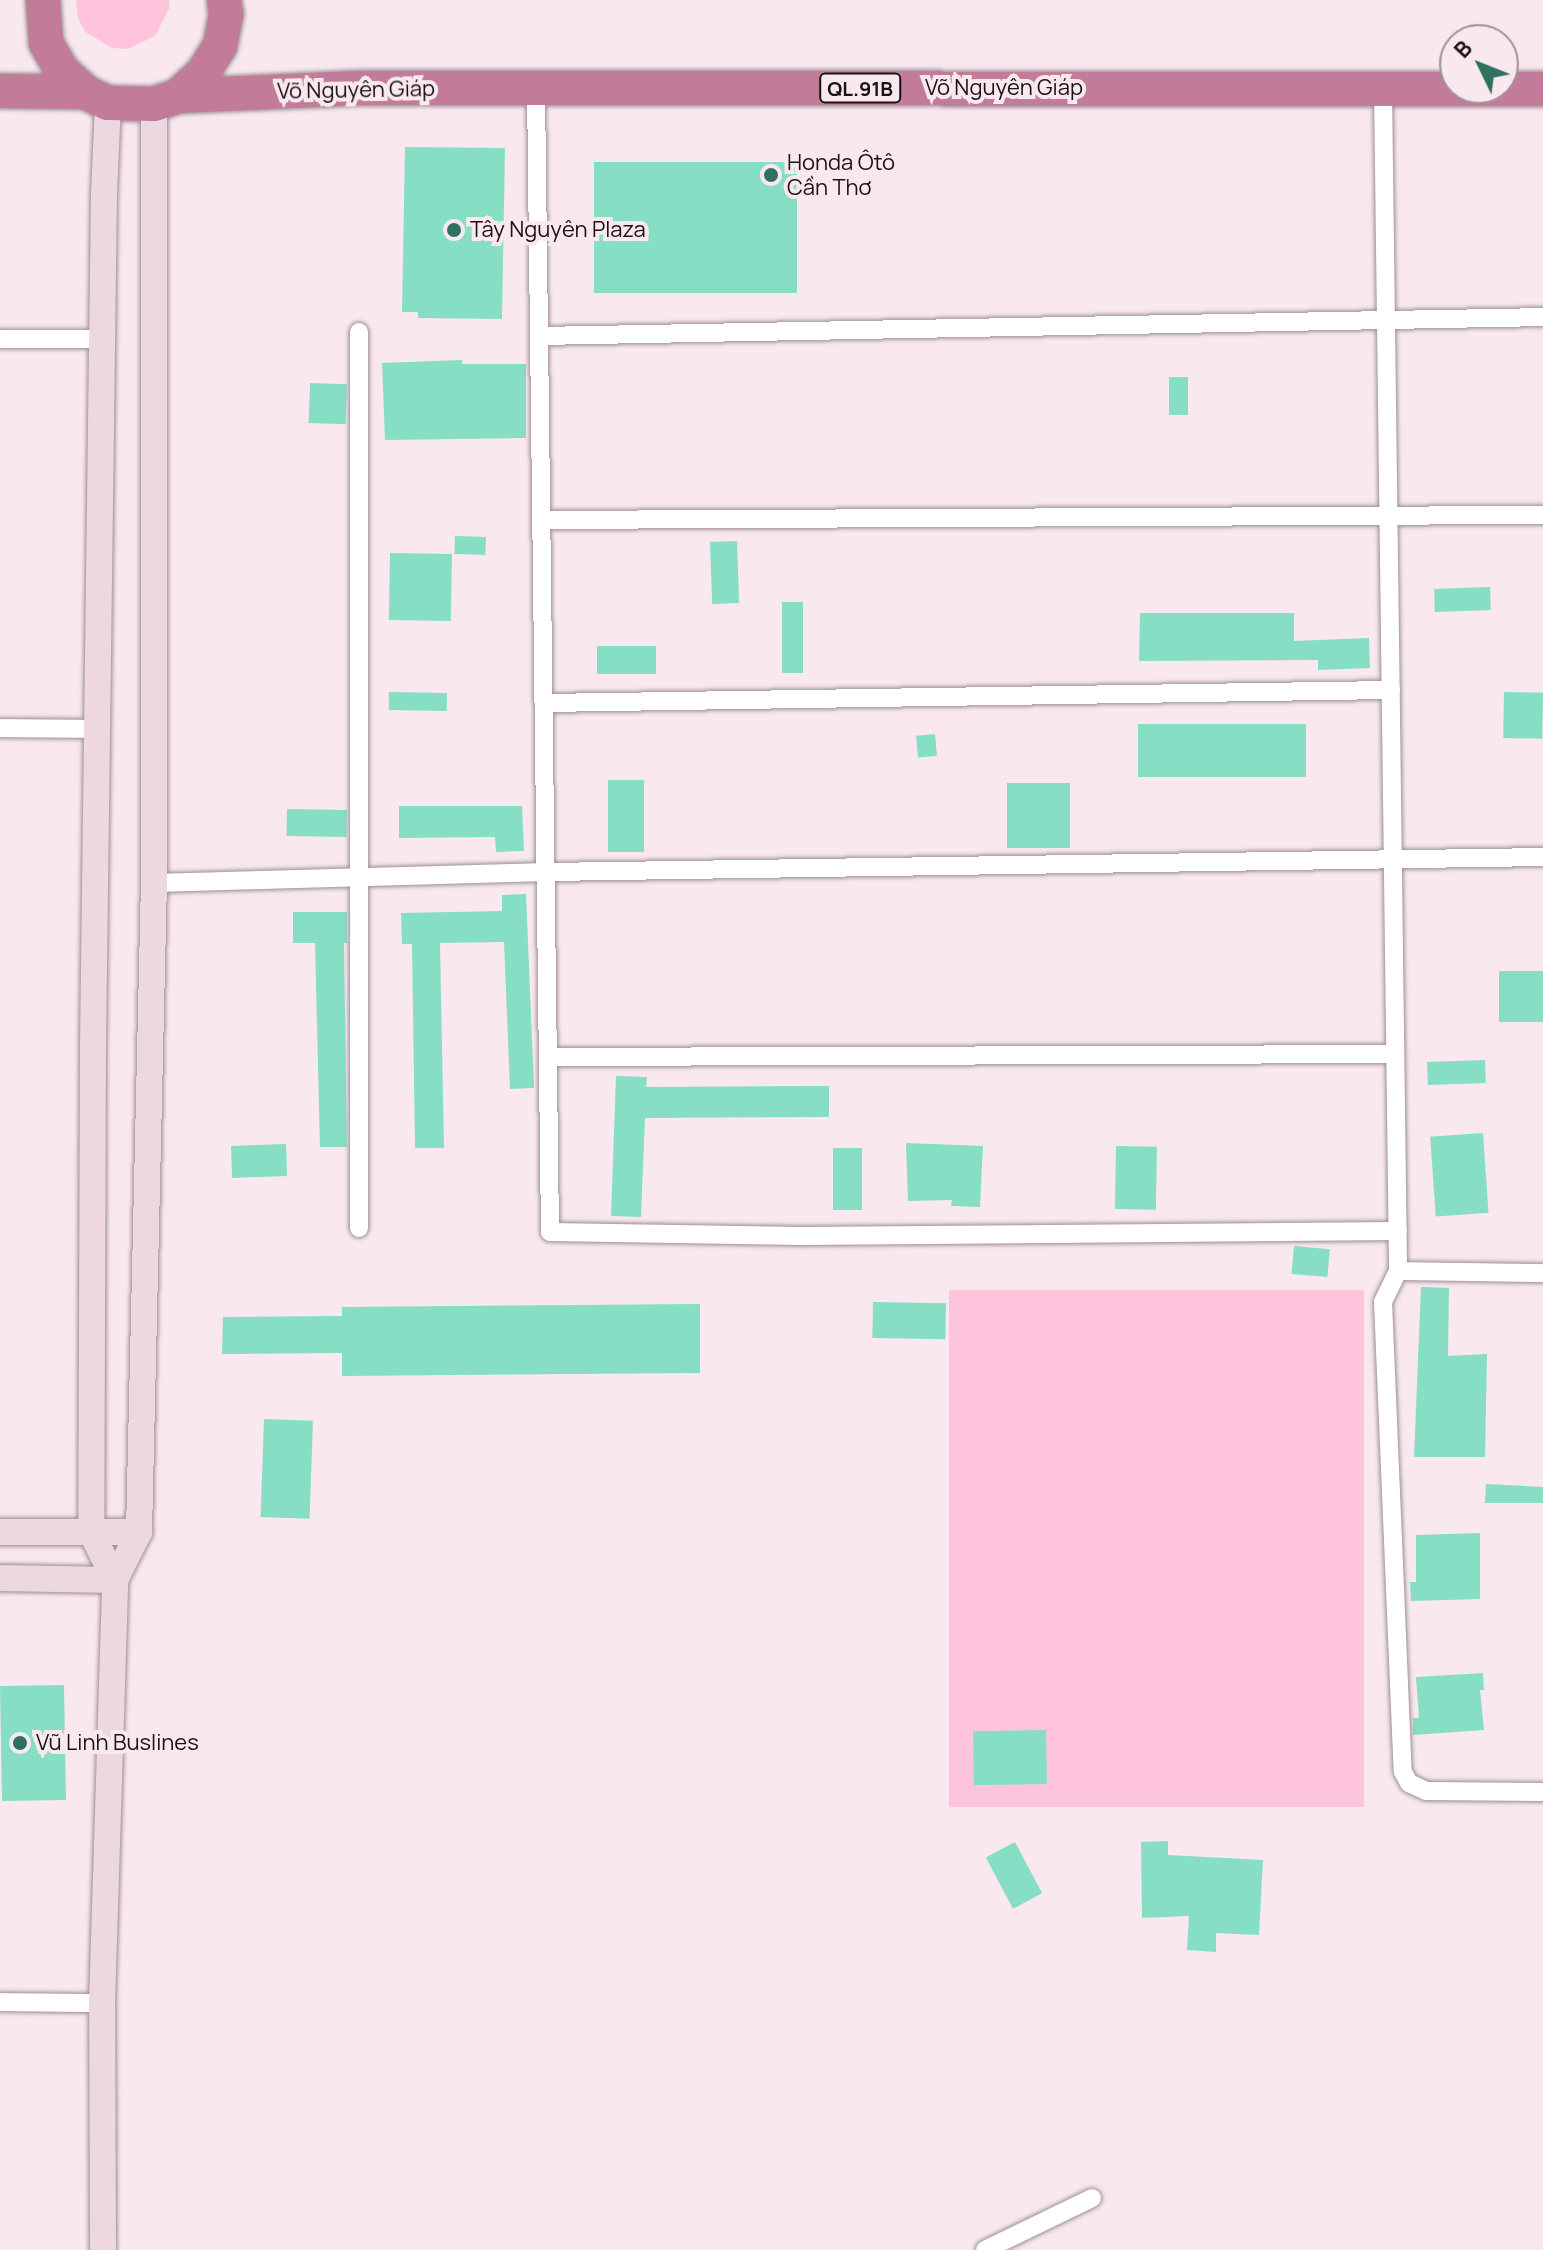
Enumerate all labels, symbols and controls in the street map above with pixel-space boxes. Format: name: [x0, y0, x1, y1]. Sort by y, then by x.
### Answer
north arrow: [1439, 24, 1519, 104]
text: B: [1447, 34, 1479, 64]
road number: QL.91B: [818, 72, 902, 104]
street label: Võ Nguyên Giáp: [277, 75, 435, 105]
street label: Võ Nguyên Giáp: [925, 75, 1083, 101]
place label: Honda Ôtô Cần Thơ: [787, 149, 895, 200]
marker: Honda Ôtô Cần Thơ: [762, 166, 780, 184]
place label: Tây Nguyên Plaza: [470, 217, 646, 243]
marker: Tây Nguyên Plaza: [445, 221, 463, 239]
place label: Vũ Linh Buslines: [36, 1730, 199, 1756]
marker: Vũ Linh Buslines: [11, 1734, 29, 1752]

